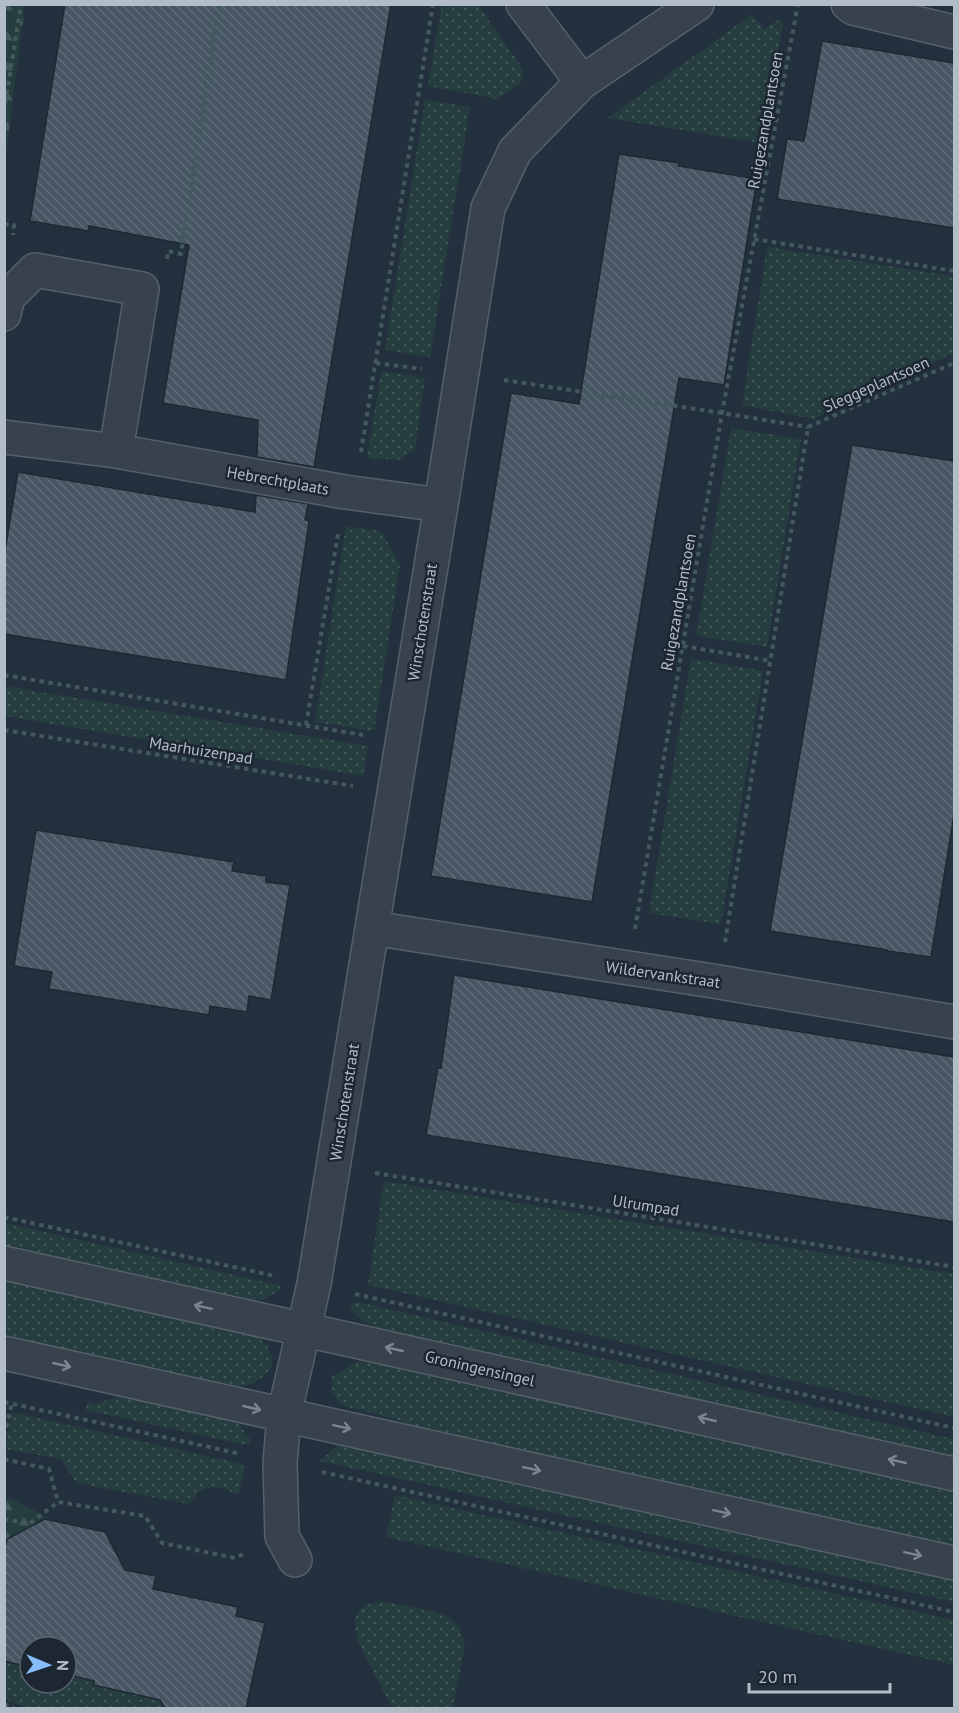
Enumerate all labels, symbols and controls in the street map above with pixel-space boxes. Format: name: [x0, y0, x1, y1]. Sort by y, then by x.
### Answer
street label: Ruigezandplantsoen: [743, 50, 787, 190]
street label: Sleggeplantsoen: [820, 352, 932, 416]
street label: Hebrechtplaats: [225, 461, 331, 499]
street label: Ruigezandplantsoen: [656, 532, 700, 672]
street label: Winschotenstraat: [403, 561, 441, 682]
street label: Maarhuizenpad: [148, 732, 254, 768]
street label: Wildervankstraat: [604, 956, 722, 992]
street label: Winschotenstraat: [325, 1041, 363, 1162]
street label: Ulrumpad: [611, 1190, 681, 1220]
one-way arrow: [194, 1300, 213, 1312]
one-way arrow: [385, 1343, 404, 1354]
street label: Groningensingel: [423, 1346, 537, 1390]
one-way arrow: [52, 1360, 71, 1372]
one-way arrow: [242, 1402, 261, 1414]
one-way arrow: [698, 1412, 717, 1424]
one-way arrow: [332, 1422, 351, 1434]
one-way arrow: [888, 1455, 908, 1466]
one-way arrow: [522, 1464, 541, 1476]
one-way arrow: [713, 1506, 732, 1518]
one-way arrow: [903, 1548, 922, 1560]
north arrow: [18, 1635, 78, 1695]
scale bar: [749, 1656, 890, 1694]
text: N: [53, 1660, 73, 1671]
text: 20 m: [758, 1665, 797, 1688]

